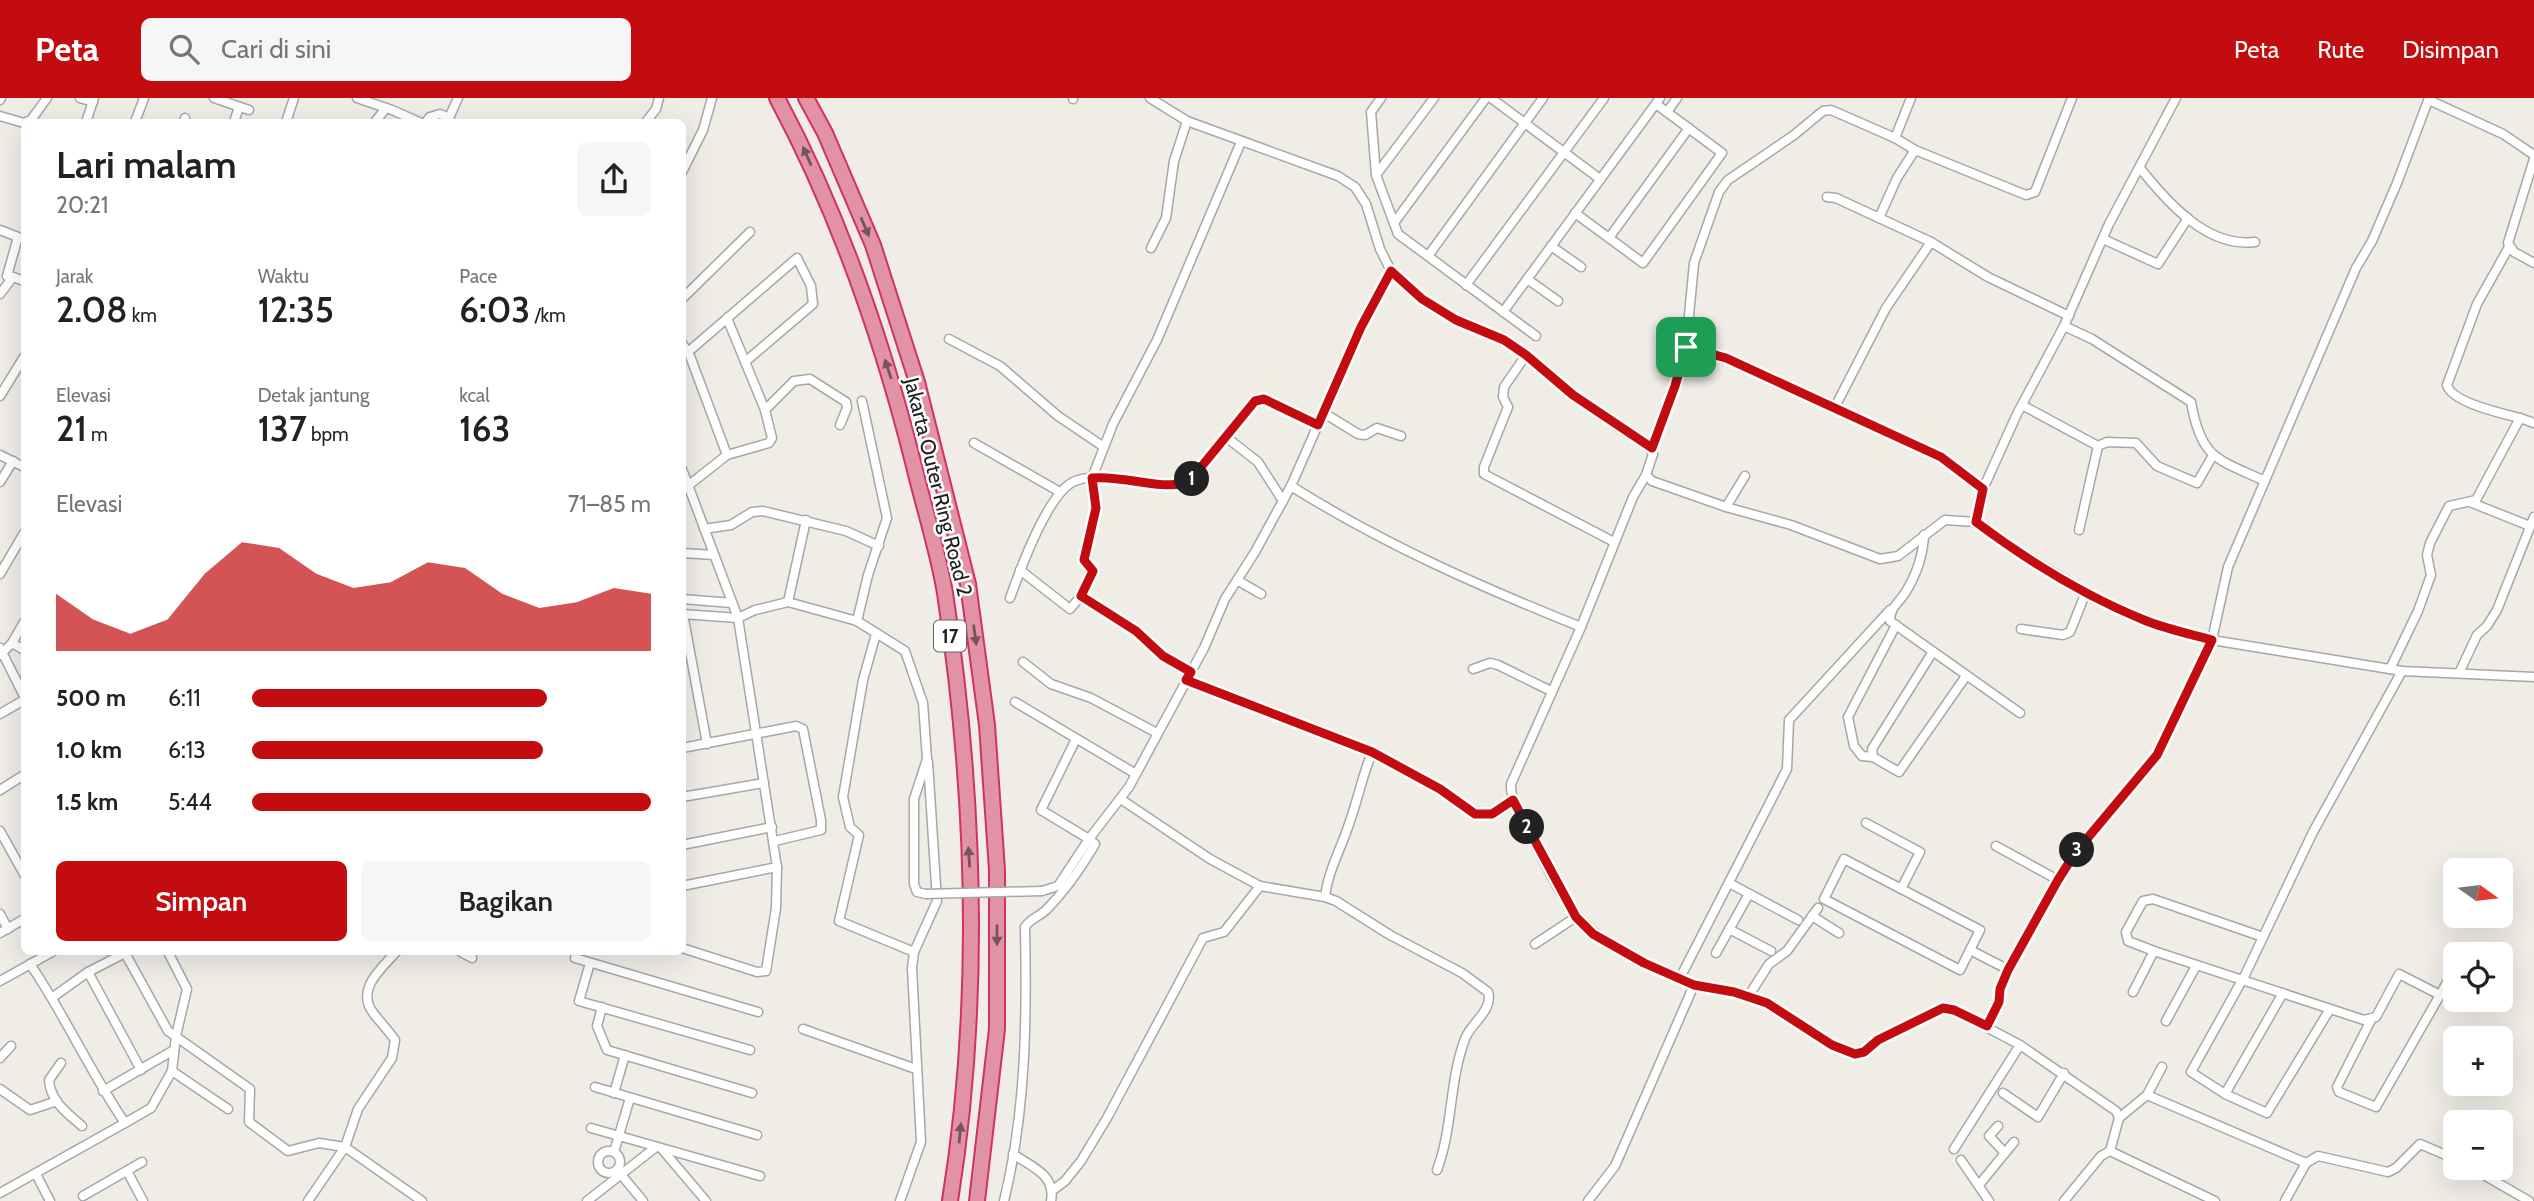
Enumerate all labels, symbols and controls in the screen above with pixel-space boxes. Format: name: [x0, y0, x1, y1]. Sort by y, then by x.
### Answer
search box: [141, 18, 631, 81]
text: Peta: [35, 29, 99, 69]
icon: search: [165, 30, 203, 68]
text: Cari di sini: [221, 33, 331, 65]
text: Peta: [2234, 35, 2279, 64]
text: Rute: [2317, 35, 2364, 64]
text: Disimpan: [2402, 35, 2499, 64]
text: Lari malam: [56, 141, 237, 188]
button: share: [577, 142, 651, 216]
one-way arrow: [801, 146, 812, 167]
text: 20:21: [56, 191, 108, 219]
one-way arrow: [860, 216, 871, 237]
text: Jarak: [56, 265, 93, 288]
text: Waktu: [258, 265, 309, 288]
text: Pace: [459, 265, 497, 288]
text: 2.08: [56, 288, 127, 331]
text: 12:35: [258, 288, 334, 331]
text: 6:03: [459, 288, 530, 331]
text: km: [127, 304, 157, 327]
text: /km: [530, 304, 566, 327]
pin: [1656, 317, 1716, 377]
icon: arrive: [1667, 328, 1705, 366]
one-way arrow: [882, 358, 893, 379]
street label: Jakarta Outer Ring Road 2: [899, 374, 978, 599]
text: Elevasi: [56, 384, 111, 407]
text: Detak jantung: [258, 384, 369, 407]
text: kcal: [459, 384, 490, 407]
text: 21: [56, 407, 87, 450]
text: 137: [258, 407, 307, 450]
text: 163: [459, 407, 510, 450]
text: m: [87, 423, 108, 446]
text: bpm: [307, 423, 349, 446]
pin: 1: [1174, 462, 1210, 496]
text: 1: [1188, 467, 1195, 490]
text: Elevasi: [56, 490, 122, 518]
text: 71–85 m: [568, 490, 651, 518]
road number: 17: [934, 621, 966, 652]
one-way arrow: [969, 624, 980, 646]
text: 500 m: [56, 684, 126, 712]
text: 6:11: [168, 684, 201, 712]
text: 1.0 km: [56, 736, 122, 764]
text: 6:13: [168, 736, 206, 764]
text: 1.5 km: [56, 788, 118, 816]
text: 5:44: [168, 788, 212, 816]
pin: 2: [1510, 810, 1544, 844]
text: 2: [1521, 815, 1532, 838]
pin: 3: [2060, 832, 2094, 868]
text: 3: [2071, 838, 2082, 861]
one-way arrow: [964, 846, 975, 868]
north arrow: [2443, 858, 2513, 928]
map controls: [2443, 858, 2513, 1180]
button: Simpan: [56, 861, 347, 941]
button: Bagikan: [361, 861, 651, 941]
one-way arrow: [991, 924, 1003, 946]
button: locate: [2443, 942, 2513, 1012]
button: +: [2443, 1026, 2513, 1096]
button: −: [2443, 1110, 2513, 1180]
one-way arrow: [955, 1122, 966, 1144]

